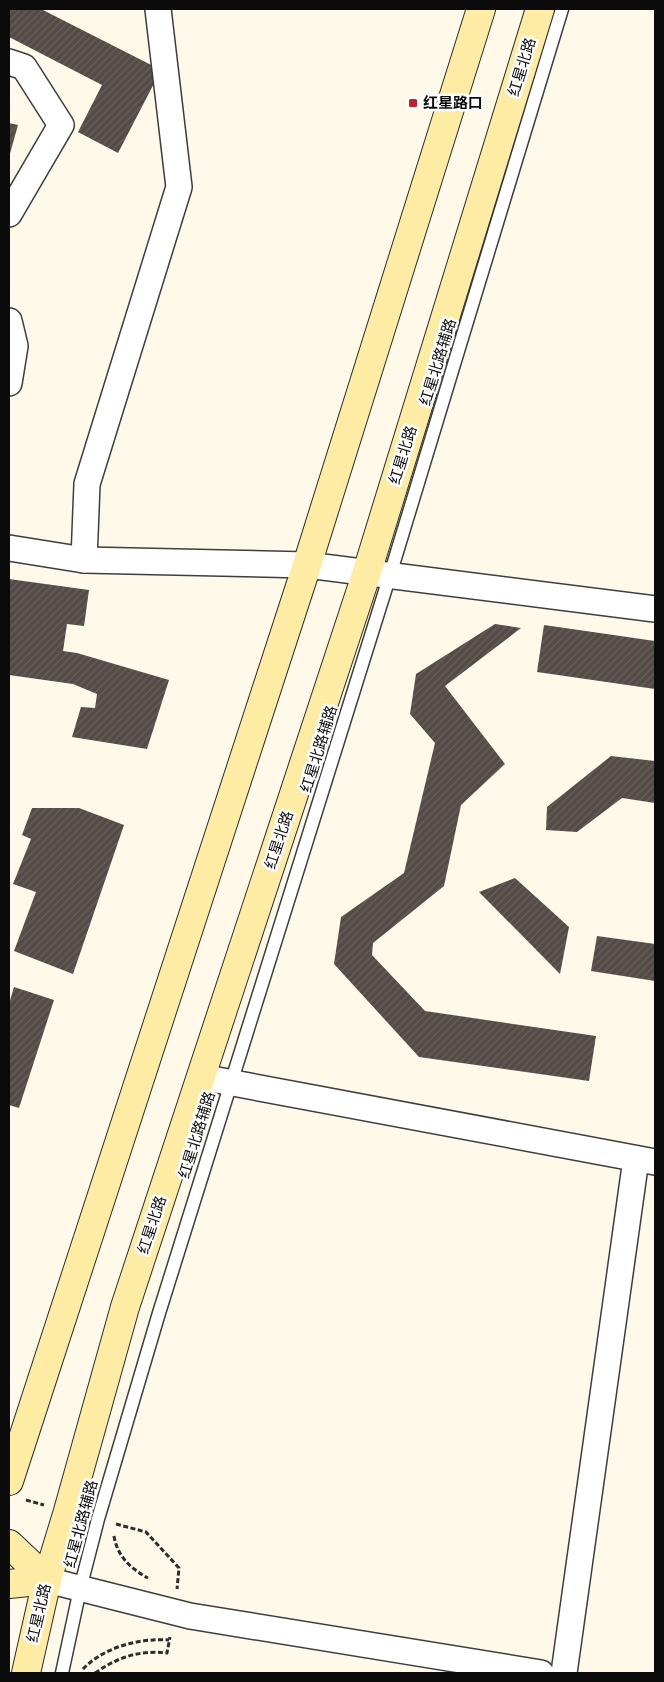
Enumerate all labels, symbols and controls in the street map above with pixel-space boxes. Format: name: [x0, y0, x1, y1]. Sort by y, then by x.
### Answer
street label: 红星北路: [503, 35, 539, 98]
place label: 红星路口: [423, 92, 483, 112]
marker: 红星路口: [407, 97, 419, 109]
street label: 红星北路辅路: [414, 316, 460, 408]
street label: 红星北路: [384, 423, 420, 486]
street label: 红星北路辅路: [295, 703, 341, 795]
street label: 红星北路: [259, 808, 297, 871]
street label: 红星北路辅路: [173, 1089, 219, 1181]
street label: 红星北路: [132, 1193, 170, 1256]
street label: 红星北路辅路: [59, 1478, 101, 1570]
street label: 红星北路: [22, 1581, 55, 1644]

